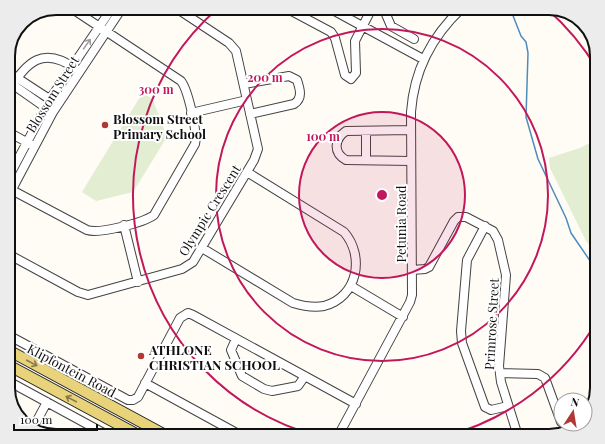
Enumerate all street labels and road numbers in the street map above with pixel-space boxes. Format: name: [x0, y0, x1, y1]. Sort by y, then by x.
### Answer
street label: Blossom Street: [22, 52, 83, 135]
street label: Olympic Crescent: [174, 161, 244, 259]
street label: Petunia Road: [392, 185, 409, 262]
street label: Primrose Street: [480, 277, 502, 370]
street label: Klipfontein Road: [25, 339, 120, 401]

